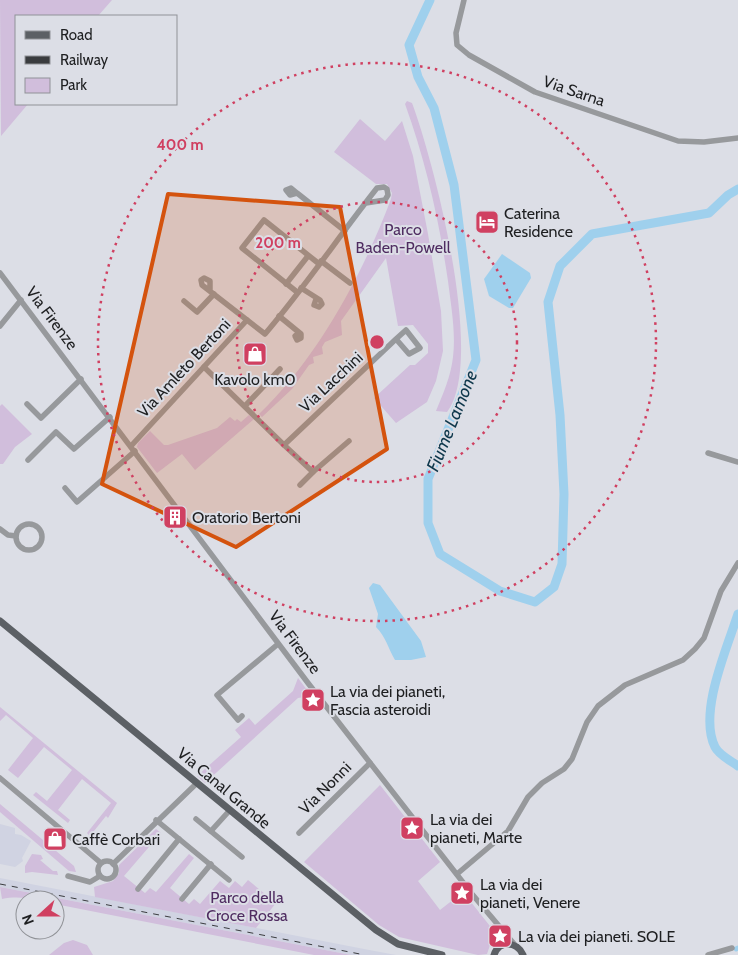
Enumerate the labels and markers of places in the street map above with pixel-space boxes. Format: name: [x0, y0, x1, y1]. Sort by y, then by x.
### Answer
place label: Caterina Residence: [504, 204, 573, 241]
hotel icon: Caterina Residence: [474, 209, 500, 235]
centre of rings: [368, 333, 386, 351]
shop icon: Kavolo km0: [242, 341, 268, 367]
place label: Kavolo km0: [214, 370, 296, 389]
building icon: Oratorio Bertoni: [162, 504, 188, 530]
place label: Oratorio Bertoni: [192, 508, 301, 527]
place label: La via dei pianeti, Fascia asteroidi: [330, 682, 445, 719]
place icon: La via dei pianeti, Fascia asteroidi: [300, 687, 326, 713]
place label: La via dei pianeti, Marte: [430, 810, 522, 847]
place icon: La via dei pianeti, Marte: [399, 815, 425, 841]
shop icon: Caffè Corbari: [42, 826, 68, 852]
place label: Caffè Corbari: [72, 830, 160, 849]
place label: La via dei pianeti, Venere: [480, 875, 580, 912]
place icon: La via dei pianeti, Venere: [449, 880, 475, 906]
place icon: La via dei pianeti. SOLE: [487, 923, 513, 949]
place label: La via dei pianeti. SOLE: [518, 927, 675, 946]

